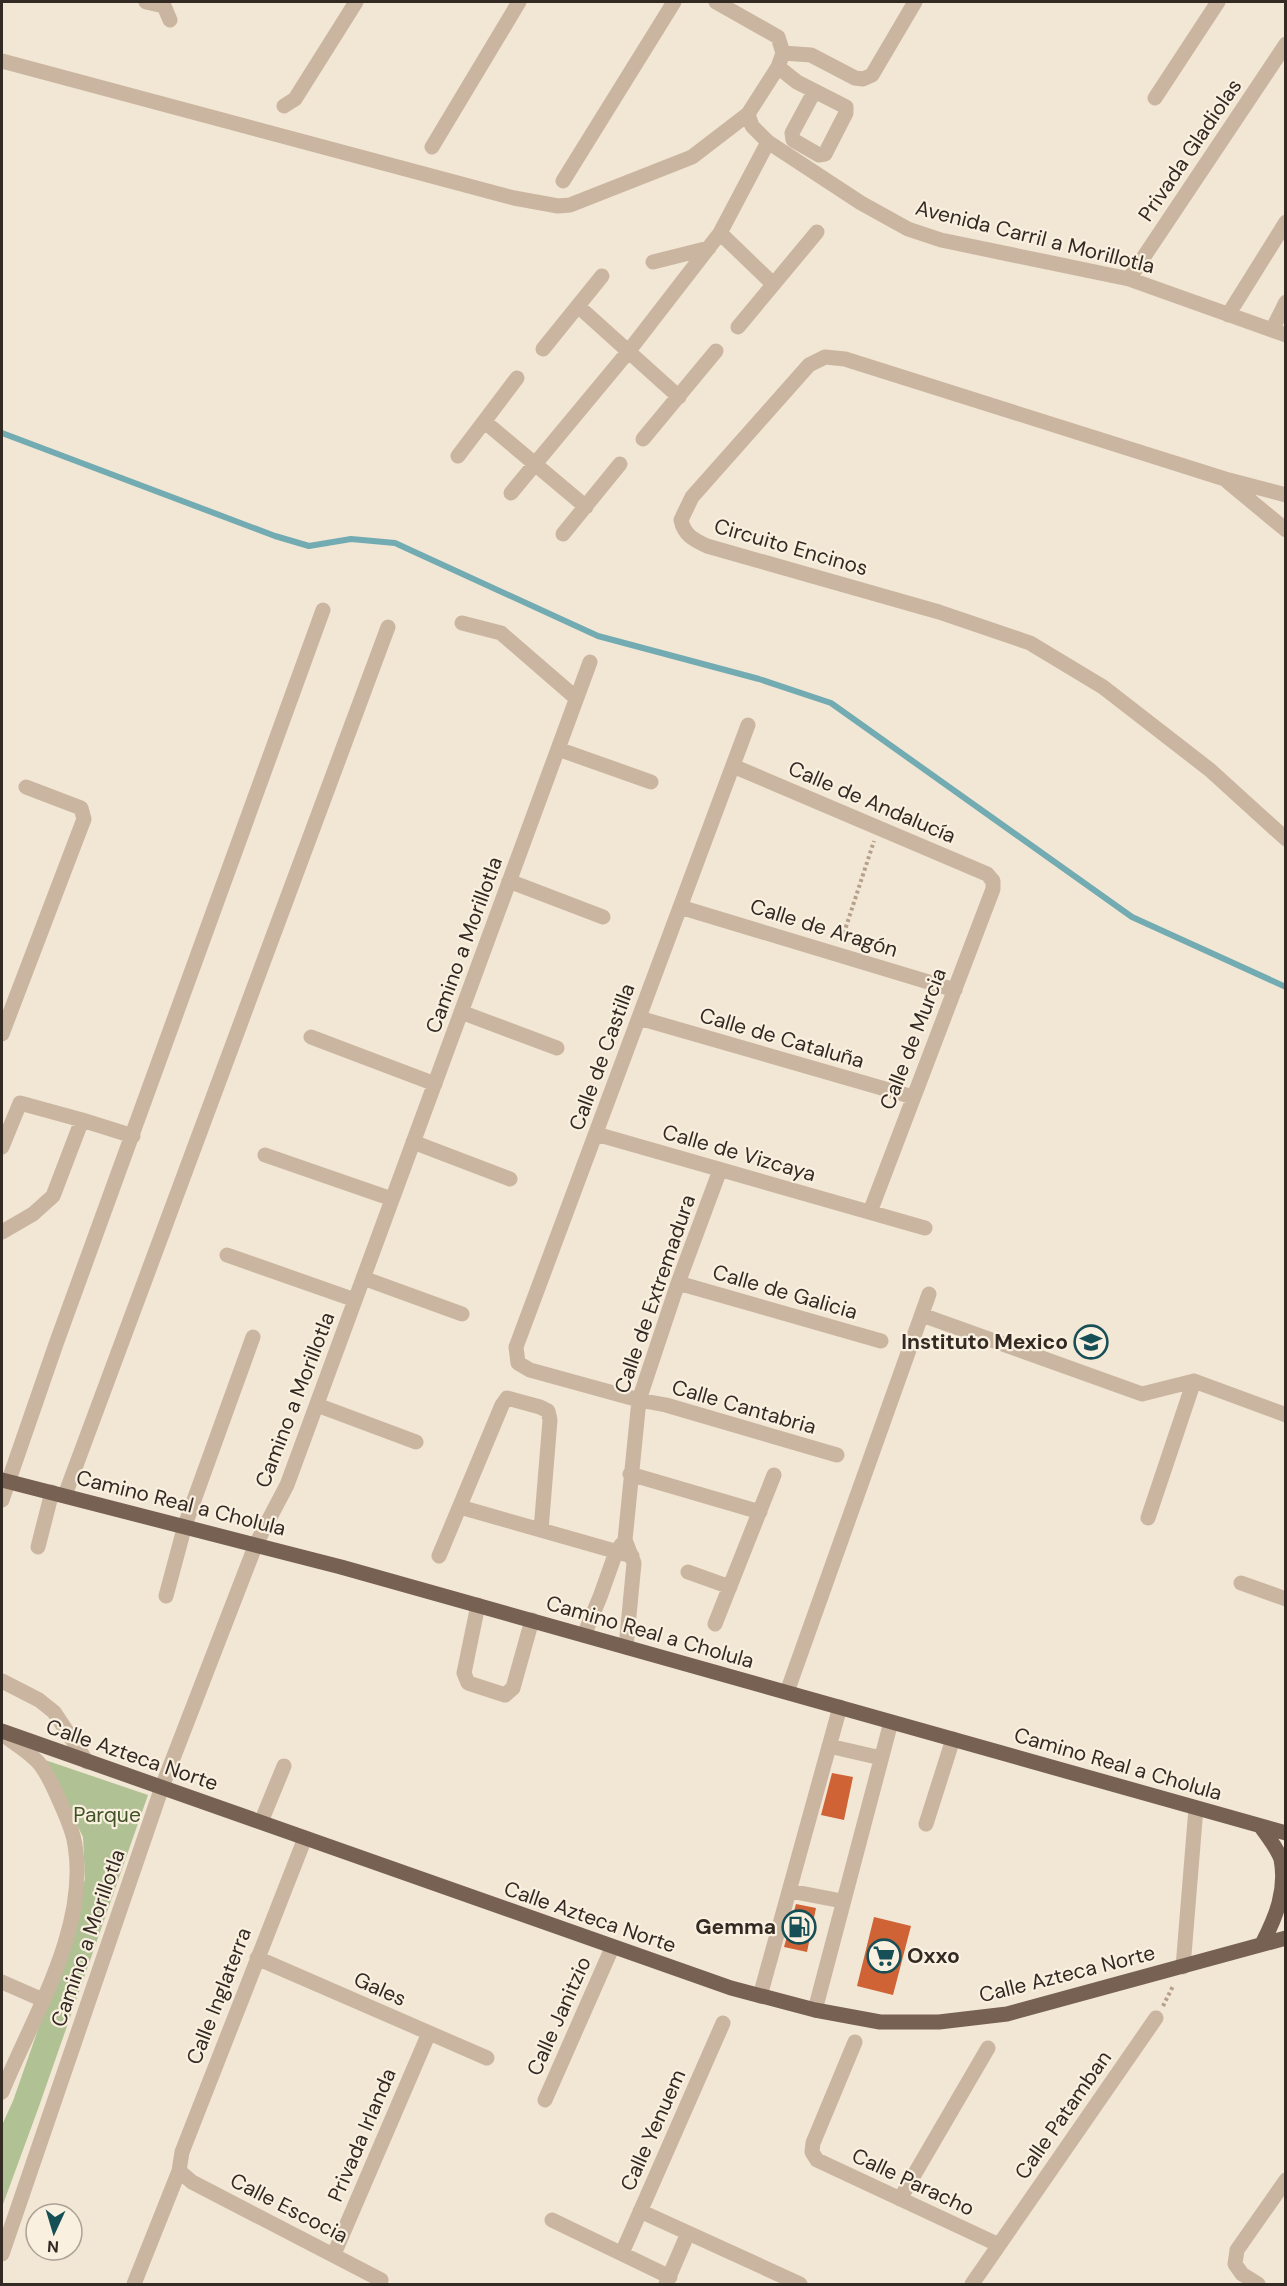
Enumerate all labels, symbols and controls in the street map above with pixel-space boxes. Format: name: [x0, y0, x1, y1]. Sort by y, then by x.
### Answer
street label: Privada Gladiolas: [1132, 73, 1248, 227]
street label: Avenida Carril a Morillotla: [912, 194, 1158, 280]
street label: Circuito Encinos: [711, 512, 871, 582]
street label: Calle de Andalucía: [784, 754, 960, 850]
street label: Camino a Morillotla: [419, 853, 509, 1037]
street label: Calle de Aragón: [747, 892, 901, 964]
street label: Calle de Murcia: [873, 964, 953, 1114]
street label: Calle de Castilla: [562, 980, 642, 1134]
street label: Calle de Cataluña: [696, 1001, 868, 1075]
street label: Calle de Vizcaya: [659, 1118, 819, 1188]
street label: Calle de Extremadura: [608, 1191, 702, 1397]
street label: Calle de Galicia: [709, 1258, 861, 1326]
street label: Camino a Morillotla: [249, 1308, 341, 1492]
school or university icon: Instituto Mexico: [1073, 1324, 1109, 1360]
place label: Instituto Mexico: [901, 1328, 1068, 1356]
street label: Calle Cantabria: [669, 1373, 819, 1441]
street label: Camino Real a Cholula: [73, 1463, 289, 1543]
street label: Camino Real a Cholula: [543, 1589, 757, 1675]
street label: Calle Azteca Norte: [42, 1712, 222, 1798]
street label: Camino Real a Cholula: [1011, 1721, 1225, 1807]
park label: Parque: [73, 1801, 141, 1829]
street label: Camino a Morillotla: [44, 1846, 132, 2030]
street label: Calle Azteca Norte: [500, 1874, 680, 1960]
fuel station icon: Gemma: [781, 1909, 817, 1945]
place label: Gemma: [695, 1913, 776, 1941]
street label: Calle Inglaterra: [180, 1923, 258, 2069]
supermarket icon: Oxxo: [866, 1938, 902, 1974]
street label: Calle Azteca Norte: [976, 1939, 1158, 2009]
place label: Oxxo: [907, 1942, 960, 1970]
street label: Calle Janitzio: [520, 1952, 598, 2080]
street label: Gales: [349, 1965, 411, 2013]
street label: Calle Patamban: [1008, 2045, 1118, 2185]
street label: Privada Irlanda: [321, 2064, 403, 2206]
street label: Calle Yenuem: [614, 2065, 692, 2195]
street label: Calle Paracho: [847, 2141, 979, 2223]
street label: Calle Escocia: [225, 2166, 353, 2250]
north arrow: [24, 2202, 84, 2262]
text: N: [46, 2236, 60, 2257]

